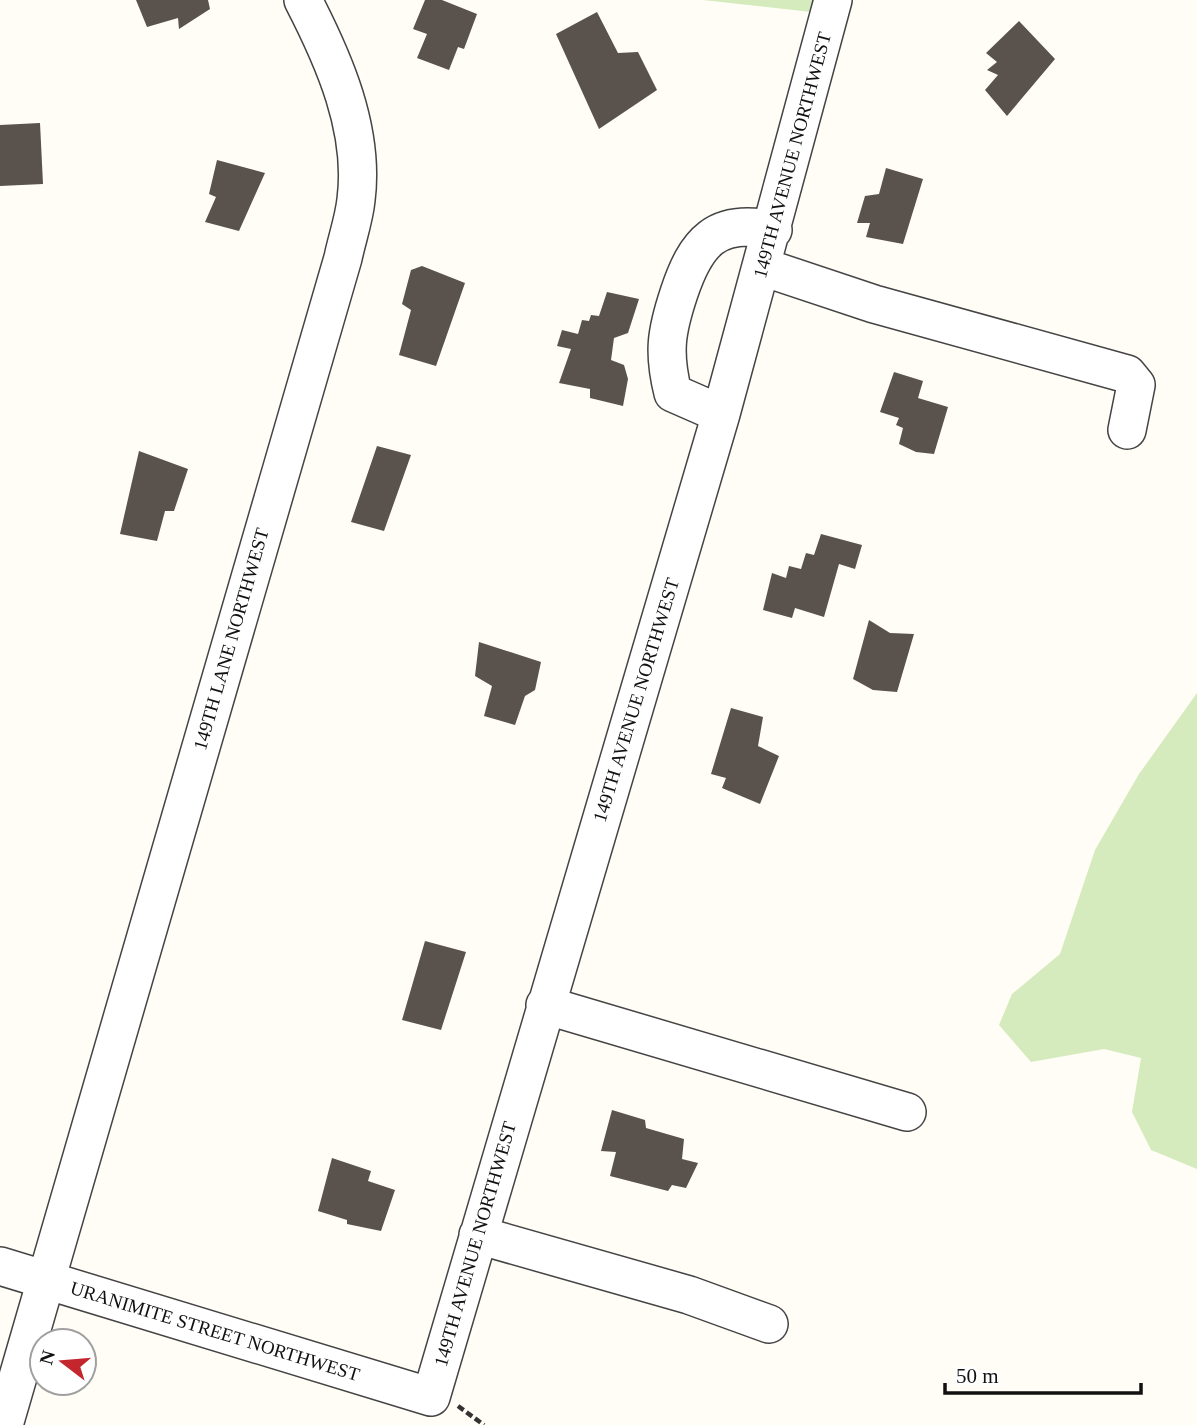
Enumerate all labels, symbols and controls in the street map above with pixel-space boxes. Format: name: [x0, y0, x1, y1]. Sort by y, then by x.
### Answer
street label: 149TH AVENUE NORTHWEST: [749, 29, 835, 280]
street label: 149TH LANE NORTHWEST: [189, 525, 273, 752]
street label: 149TH AVENUE NORTHWEST: [589, 575, 683, 824]
street label: 149TH AVENUE NORTHWEST: [430, 1119, 520, 1369]
street label: URANIMITE STREET NORTHWEST: [68, 1277, 363, 1385]
north arrow: [28, 1327, 98, 1397]
text: N: [35, 1348, 59, 1367]
scale bar: [945, 1352, 1141, 1396]
text: 50 m: [956, 1364, 999, 1388]

